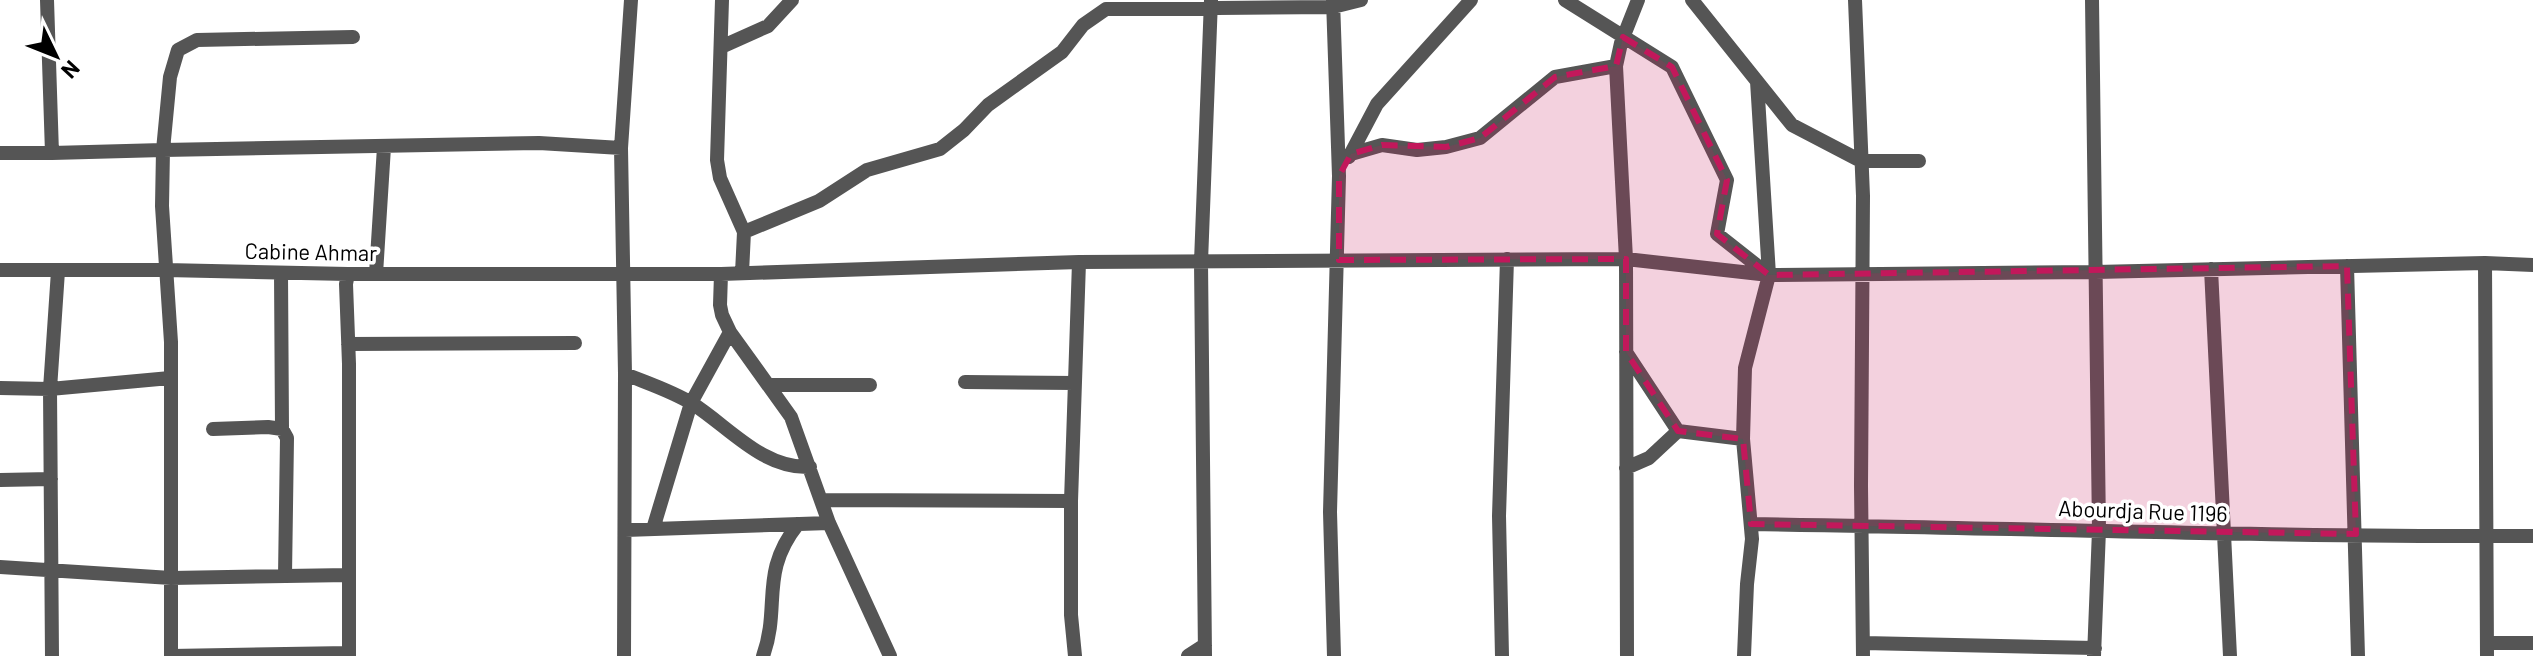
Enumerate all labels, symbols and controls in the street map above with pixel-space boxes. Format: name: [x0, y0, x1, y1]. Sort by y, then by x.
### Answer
north arrow: [16, 16, 96, 96]
text: N: [57, 56, 86, 85]
street label: Cabine Ahmar: [245, 237, 377, 265]
street label: Abourdja Rue 1196: [2058, 494, 2228, 526]

